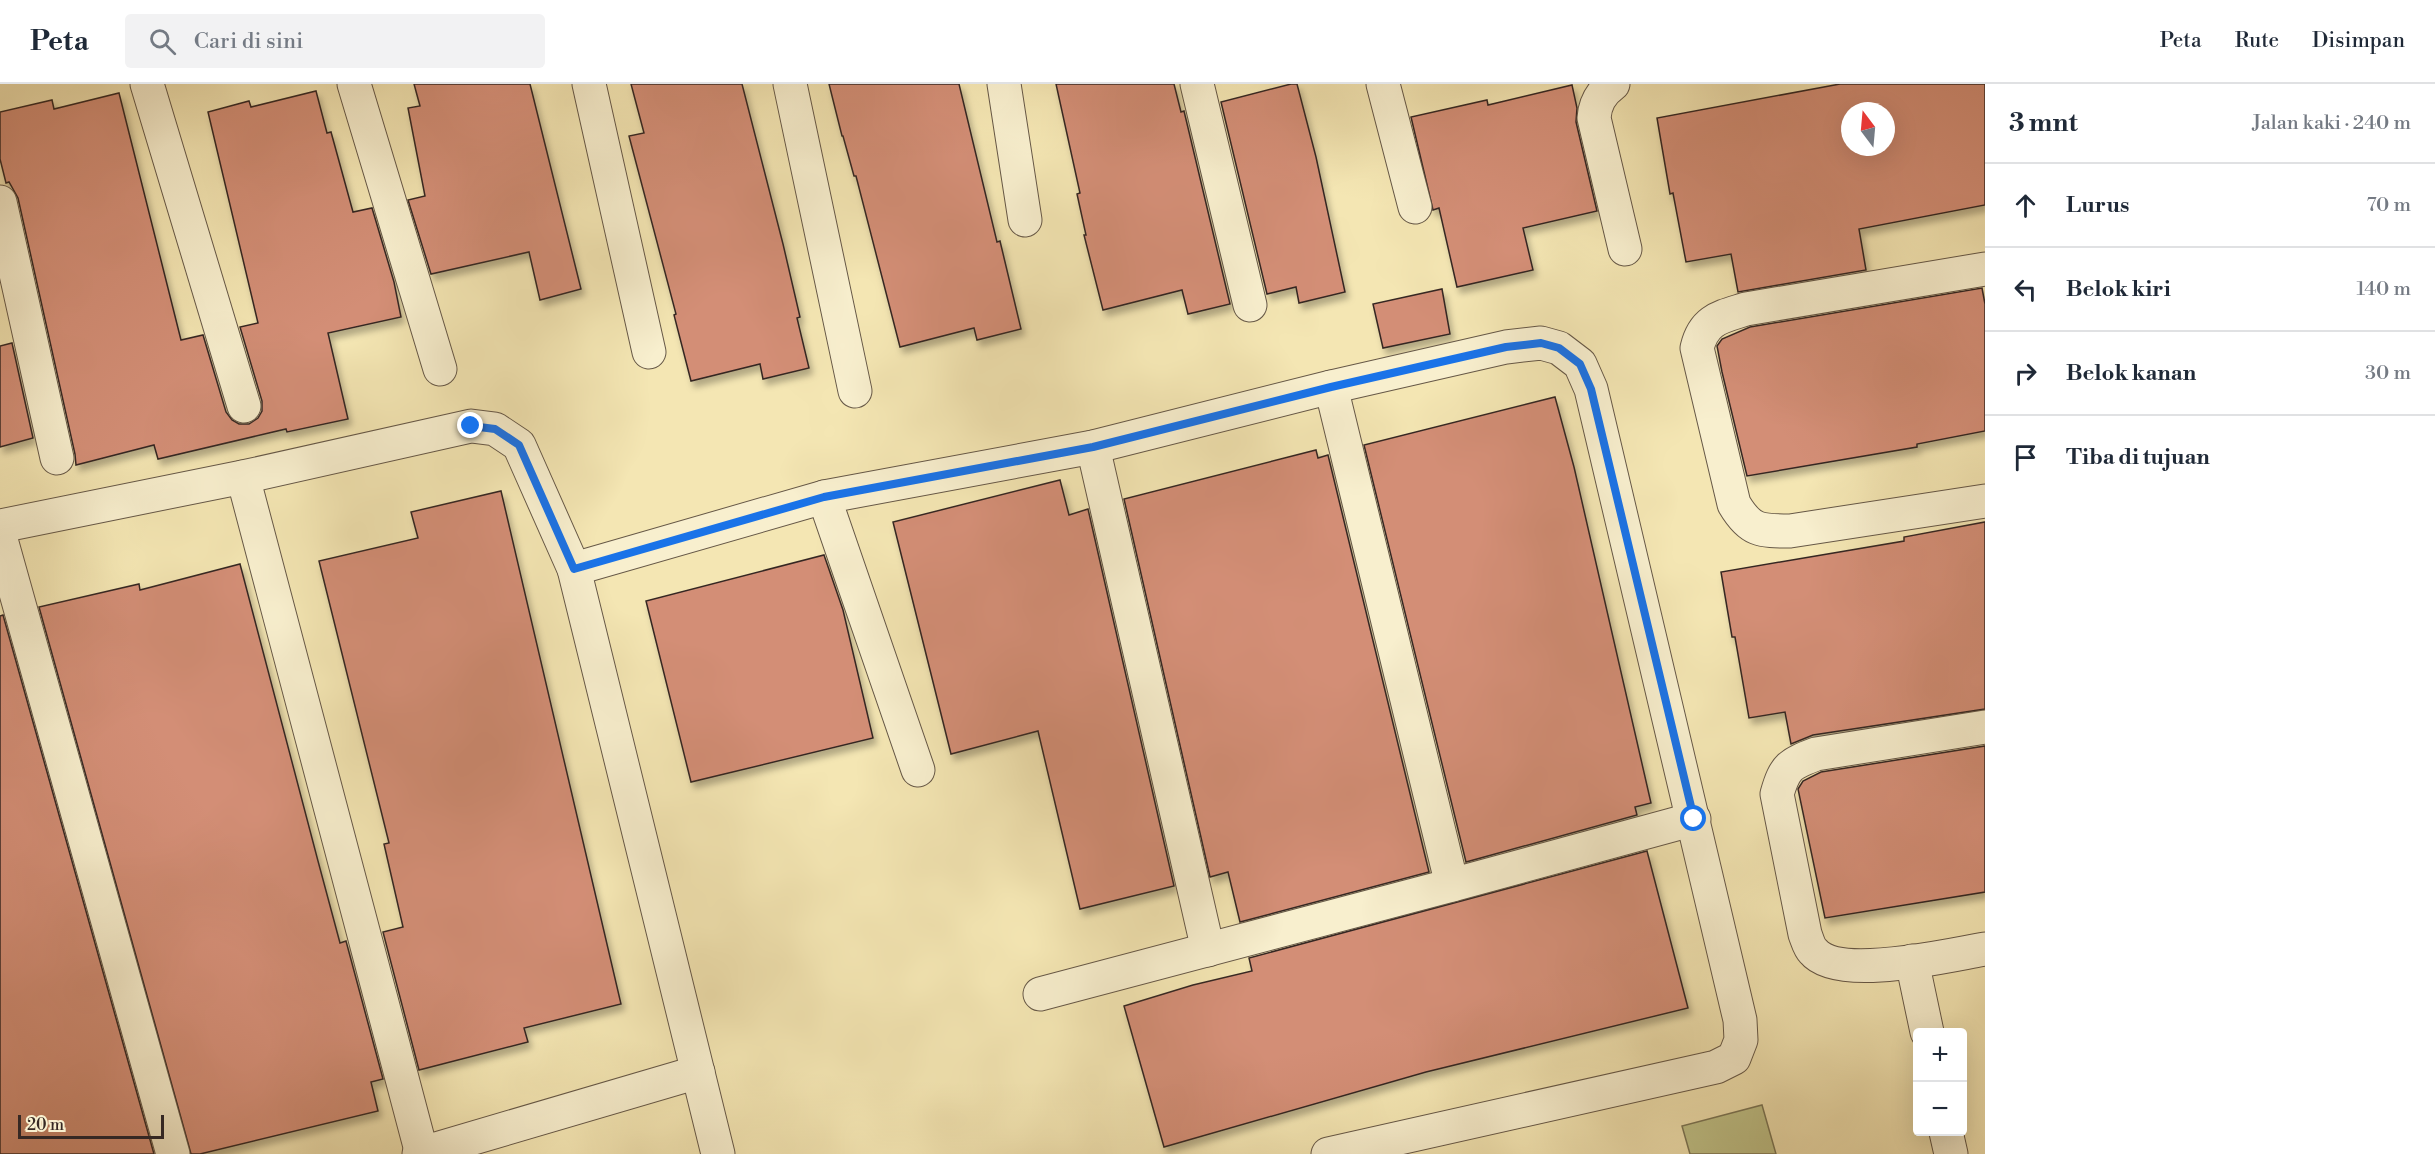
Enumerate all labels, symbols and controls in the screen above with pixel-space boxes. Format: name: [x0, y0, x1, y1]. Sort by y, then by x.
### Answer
search box: [125, 14, 545, 68]
text: Peta: [30, 24, 89, 59]
icon: search: [146, 25, 179, 58]
text: Cari di sini: [194, 28, 303, 55]
text: Peta: [2160, 28, 2202, 54]
text: Rute: [2235, 28, 2279, 54]
text: Disimpan: [2312, 28, 2405, 54]
north arrow: [1841, 102, 1895, 156]
text: 3 mnt: [2009, 107, 2078, 139]
text: Jalan kaki · 240 m: [2252, 111, 2411, 136]
icon: ahead: [2009, 189, 2042, 222]
text: Lurus: [2066, 192, 2129, 219]
text: 70 m: [2367, 193, 2411, 218]
icon: left: [2009, 273, 2042, 306]
text: Belok kiri: [2066, 276, 2171, 303]
text: 140 m: [2356, 277, 2411, 302]
icon: right: [2009, 357, 2042, 390]
text: Belok kanan: [2066, 360, 2196, 387]
text: 30 m: [2365, 361, 2411, 386]
route end: [457, 412, 483, 438]
icon: arrive: [2009, 441, 2042, 474]
text: Tiba di tujuan: [2066, 444, 2210, 471]
route start: [1680, 805, 1706, 831]
map controls: [1913, 1028, 1967, 1136]
button: +: [1913, 1028, 1967, 1082]
button: −: [1913, 1082, 1967, 1136]
scale bar: [18, 1112, 164, 1140]
text: 20 m: [27, 1115, 64, 1135]

